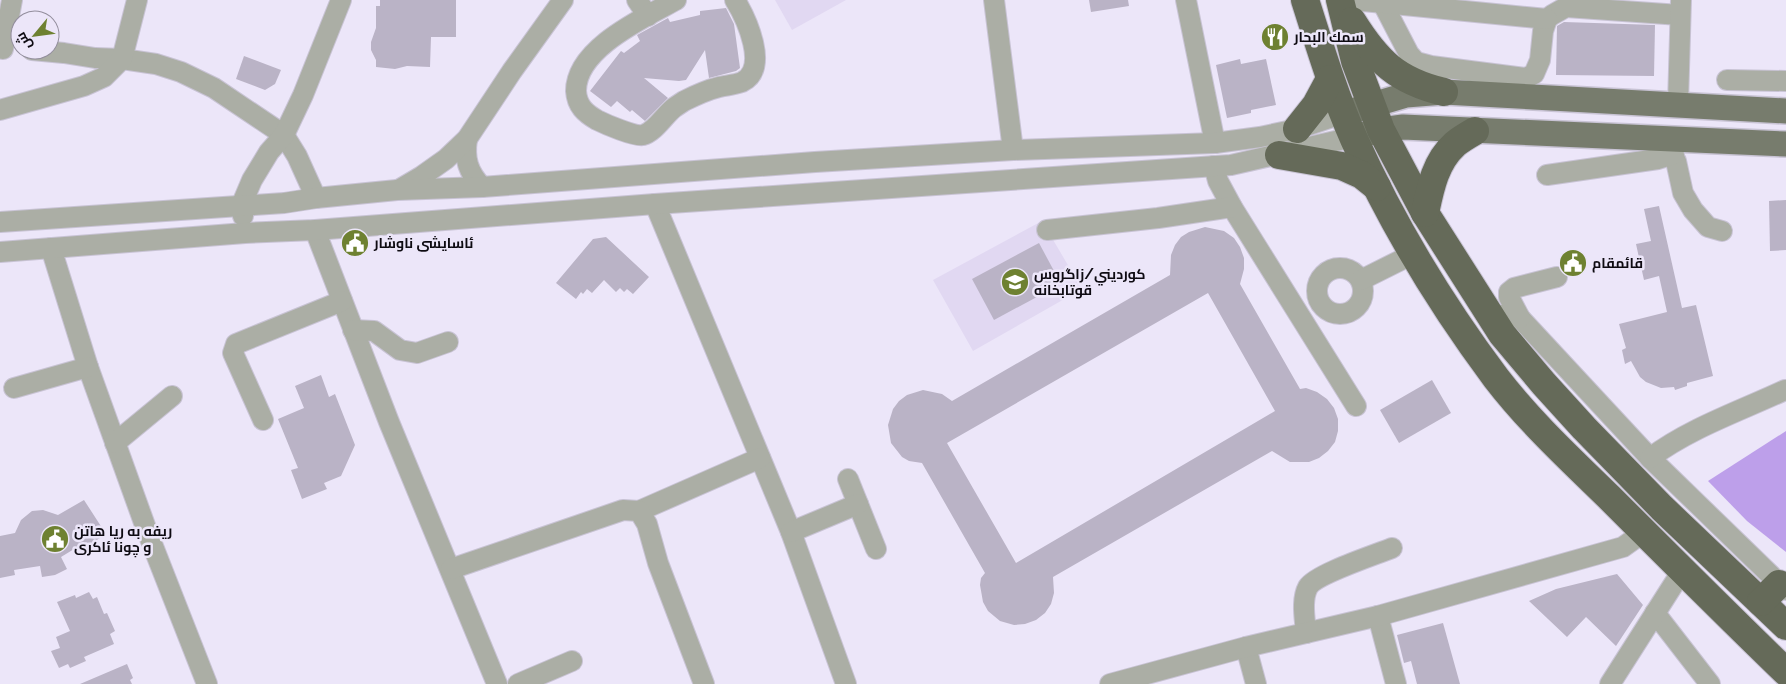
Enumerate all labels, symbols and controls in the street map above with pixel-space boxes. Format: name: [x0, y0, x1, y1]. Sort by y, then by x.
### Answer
north arrow: [10, 10, 60, 60]
restaurant icon: سمك البحار: [1260, 22, 1290, 52]
text: ش: [12, 29, 36, 53]
place label: سمك البحار: [1293, 29, 1364, 45]
public building icon: ئاسايشى ناوشار: [340, 228, 370, 258]
place label: ئاسايشى ناوشار: [373, 235, 474, 252]
public building icon: قائمقام: [1558, 248, 1588, 278]
place label: قائمقام: [1592, 255, 1643, 273]
place label: كورديني/زاگروس قوتابخانه‌: [1034, 266, 1146, 299]
school or university icon: كورديني/زاگروس قوتابخانه‌: [1000, 267, 1030, 297]
place label: ريفه به ريا هاتن و چونا ئاكرى: [74, 523, 172, 558]
public building icon: ريفه به ريا هاتن و چونا ئاكرى: [40, 524, 70, 554]

